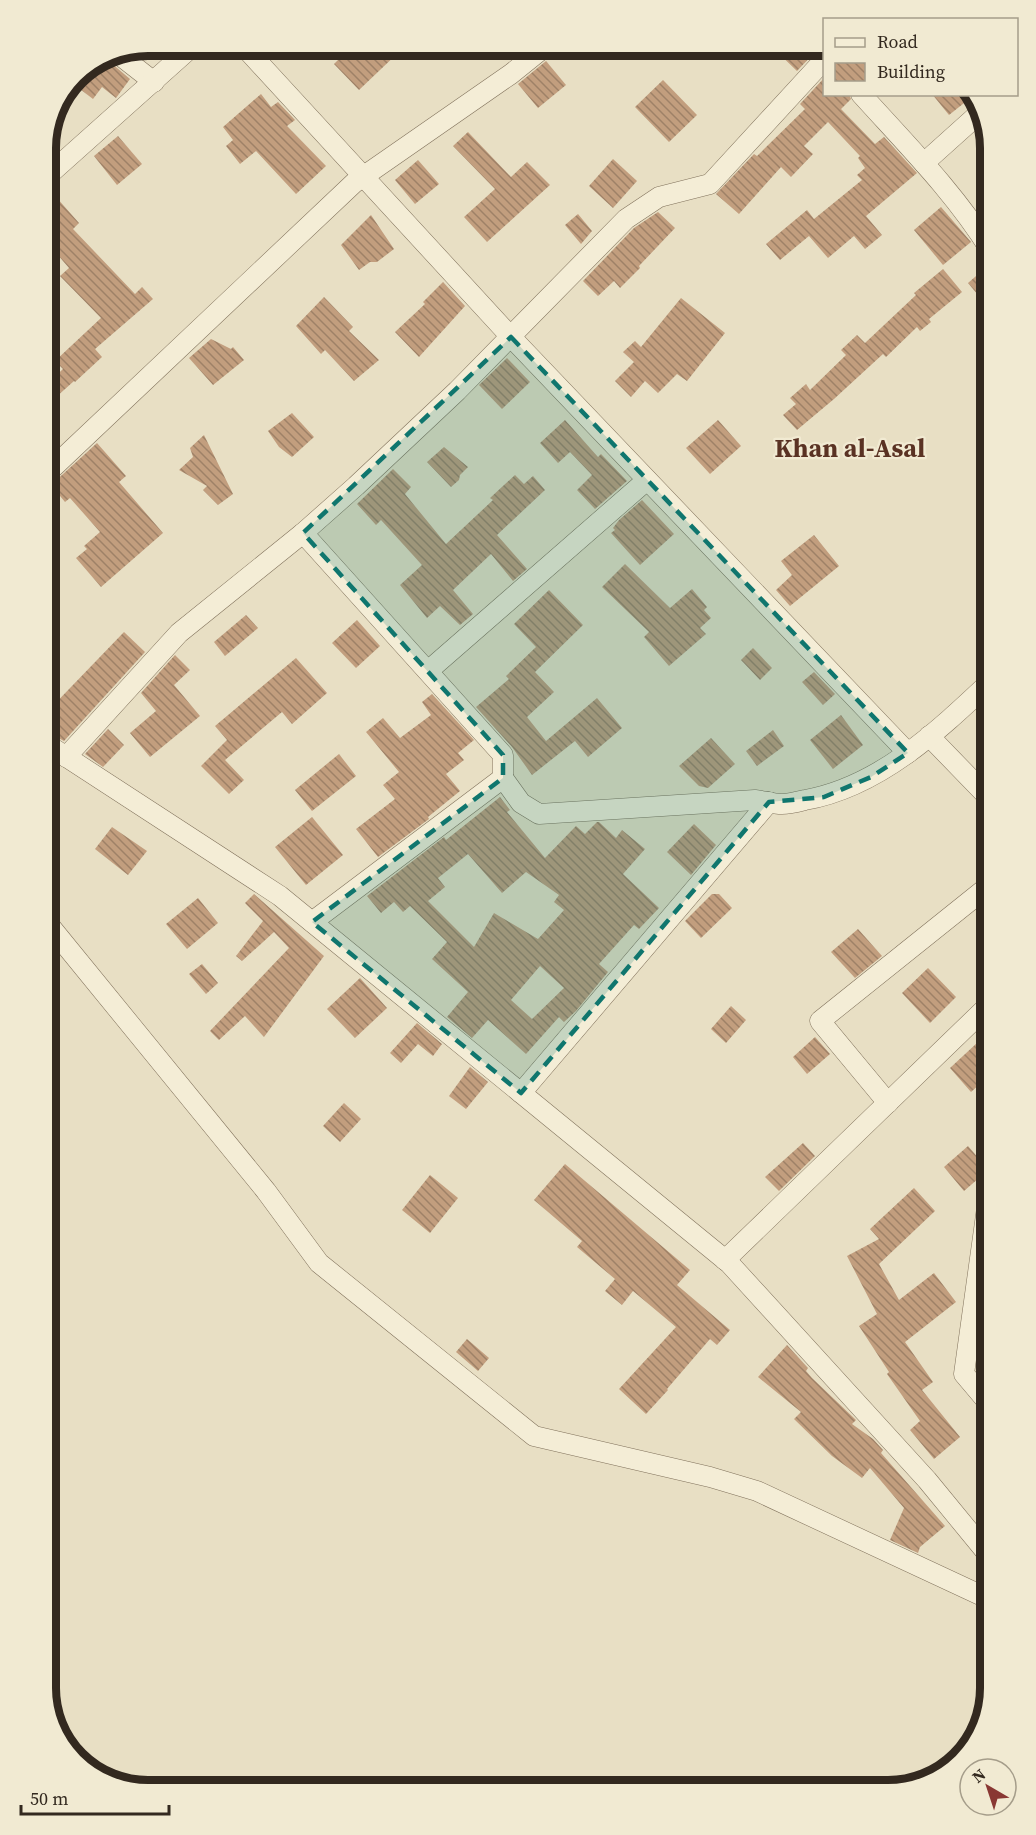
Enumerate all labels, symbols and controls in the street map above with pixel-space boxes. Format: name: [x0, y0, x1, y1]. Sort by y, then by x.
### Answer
legend: [823, 18, 1018, 96]
text: Road: [877, 29, 918, 54]
text: Building: [877, 59, 945, 84]
district label: Khan al-Asal: [775, 430, 925, 466]
north arrow: [958, 1757, 1018, 1817]
text: N: [967, 1763, 990, 1788]
scale bar: [21, 1778, 170, 1816]
text: 50 m: [30, 1786, 68, 1811]

